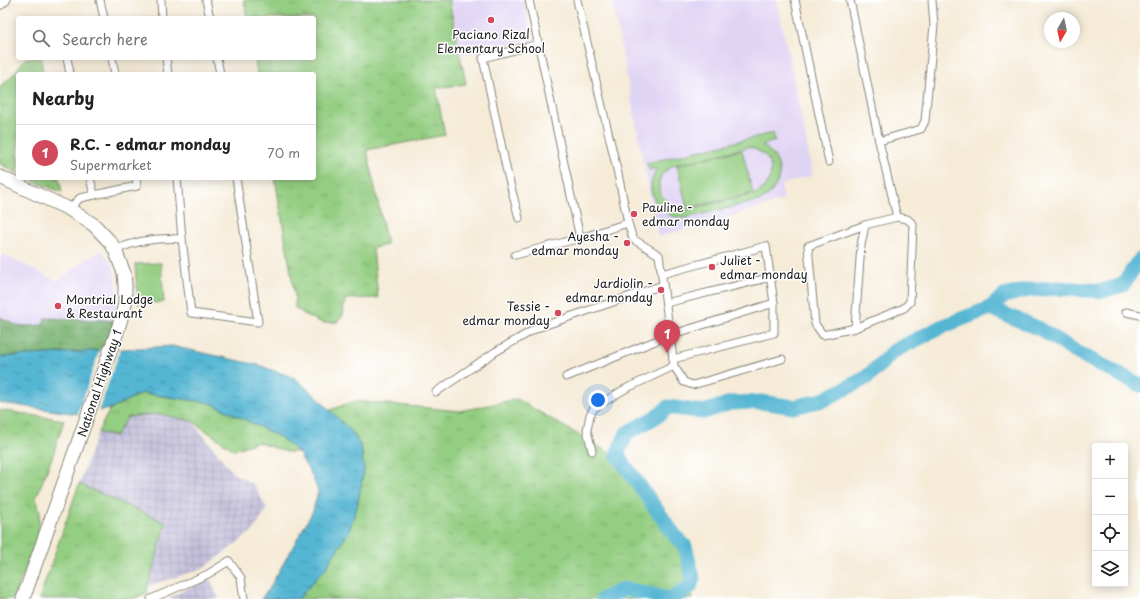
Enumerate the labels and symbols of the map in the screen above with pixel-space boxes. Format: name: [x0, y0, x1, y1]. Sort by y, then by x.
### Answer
north arrow: [1044, 12, 1080, 48]
marker: Paciano Rizal Elementary School: [486, 15, 496, 25]
place label: Paciano Rizal Elementary School: [437, 25, 545, 57]
place label: Pauline - edmar monday: [642, 198, 730, 230]
marker: Pauline - edmar monday: [629, 209, 639, 219]
place label: Ayesha - edmar monday: [531, 227, 619, 259]
marker: Ayesha - edmar monday: [622, 238, 632, 248]
place label: Juliet - edmar monday: [720, 251, 808, 283]
marker: Juliet - edmar monday: [707, 262, 717, 272]
place label: Jardiolin - edmar monday: [565, 274, 653, 306]
marker: Jardiolin - edmar monday: [656, 285, 666, 295]
place label: Montrial Lodge & Restaurant: [66, 290, 153, 322]
place label: Tessie - edmar monday: [462, 297, 550, 329]
marker: Montrial Lodge & Restaurant: [53, 301, 63, 311]
marker: Tessie - edmar monday: [553, 308, 563, 318]
pin: 1: [654, 320, 680, 353]
street label: National Highway 1: [72, 327, 126, 439]
your location: [588, 390, 608, 410]

